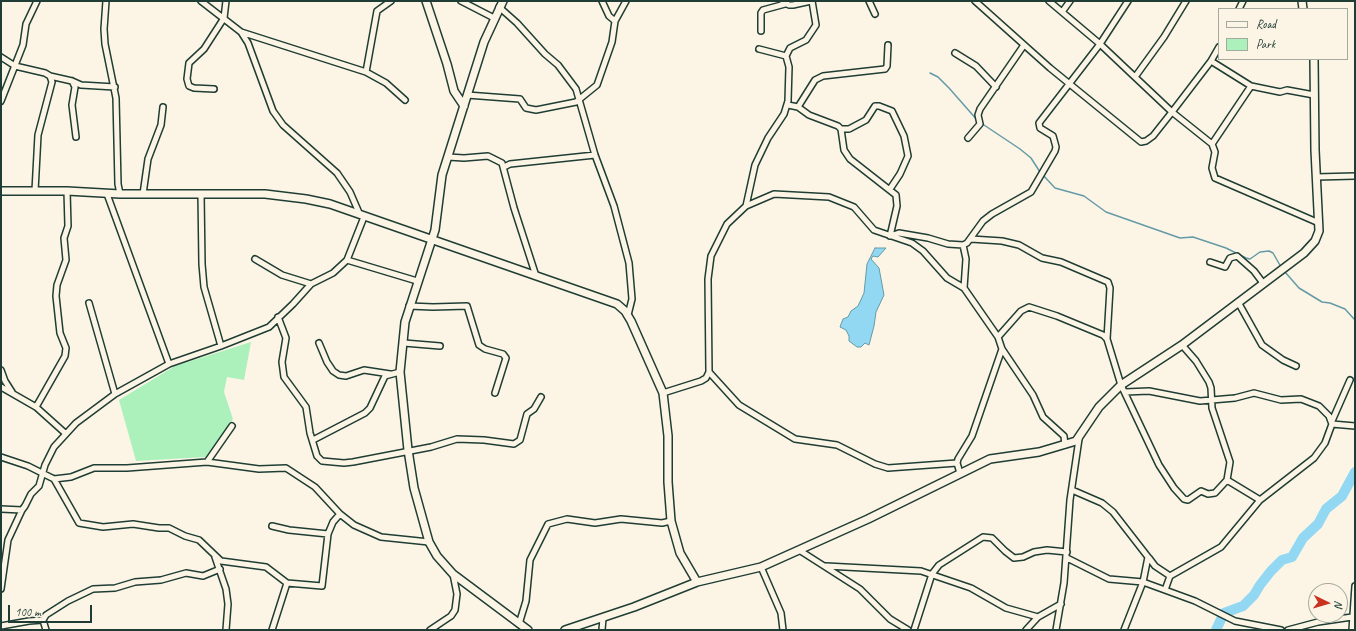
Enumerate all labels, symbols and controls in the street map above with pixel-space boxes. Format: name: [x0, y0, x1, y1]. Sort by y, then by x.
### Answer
legend: [1218, 8, 1348, 60]
text: Road: [1256, 16, 1276, 32]
text: Park: [1256, 36, 1275, 52]
north arrow: [1308, 583, 1348, 623]
scale bar: [10, 597, 94, 623]
text: N: [1332, 600, 1346, 608]
text: 100 m: [15, 604, 41, 620]

